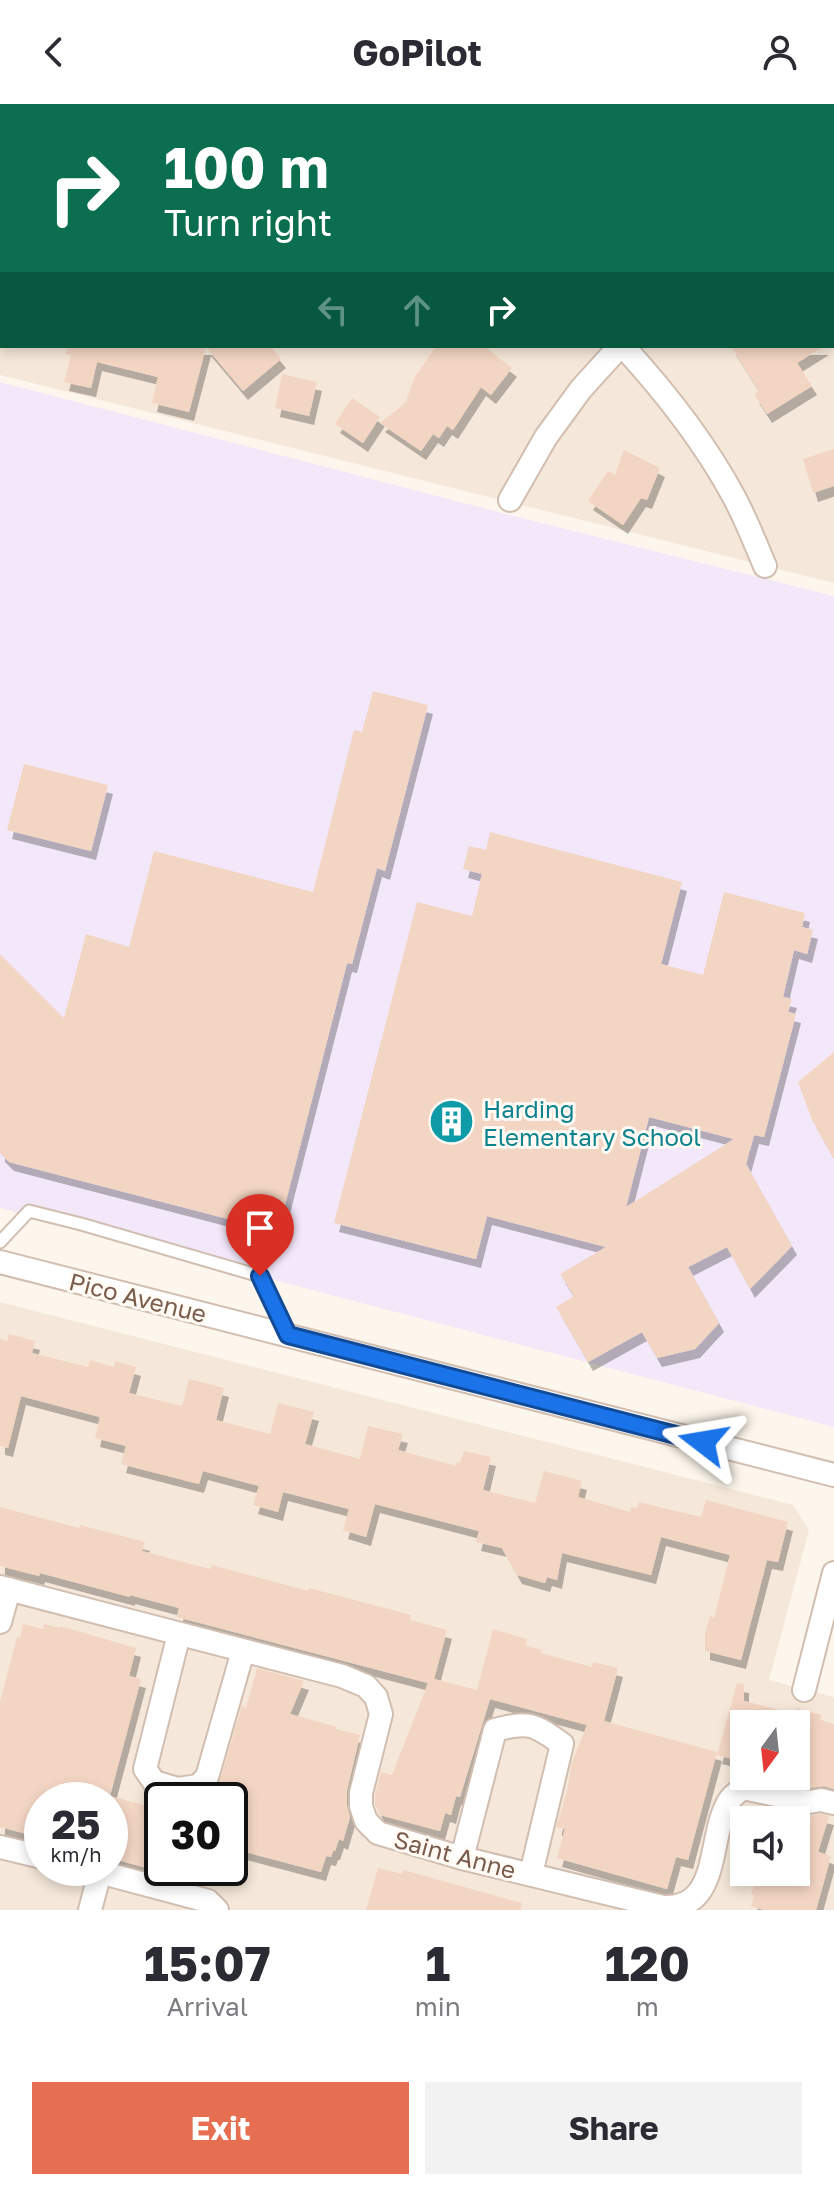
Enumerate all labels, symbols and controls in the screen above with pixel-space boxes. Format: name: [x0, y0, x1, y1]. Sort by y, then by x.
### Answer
icon: back: [32, 30, 76, 74]
icon: person: [758, 30, 802, 74]
text: GoPilot: [352, 31, 482, 74]
text: 100 m: [164, 133, 329, 200]
icon: right: [32, 136, 136, 240]
text: Turn right: [164, 201, 332, 244]
icon: left: [311, 288, 355, 332]
icon: ahead: [395, 288, 439, 332]
icon: right: [479, 288, 523, 332]
place label: Harding Elementary School: [483, 1094, 701, 1151]
building icon: Harding Elementary School: [428, 1098, 476, 1146]
pin: [226, 1194, 294, 1276]
icon: arrive: [238, 1206, 282, 1250]
street label: Pico Avenue: [66, 1266, 210, 1328]
position arrow: [661, 1400, 745, 1484]
north arrow: [730, 1710, 810, 1790]
map controls: [730, 1710, 810, 1886]
speed limit sign: 30: [144, 1782, 248, 1886]
text: 25: [52, 1800, 100, 1848]
button: sound: [730, 1806, 810, 1886]
street label: Saint Anne: [391, 1824, 519, 1884]
text: km/h: [51, 1842, 101, 1866]
text: 15:07: [144, 1934, 271, 1992]
text: 1: [425, 1934, 450, 1992]
text: 120: [605, 1934, 690, 1992]
text: Arrival: [167, 1991, 248, 2022]
text: min: [415, 1991, 461, 2022]
text: m: [636, 1991, 659, 2022]
button: Exit: [32, 2082, 409, 2174]
button: Share: [425, 2082, 802, 2174]

